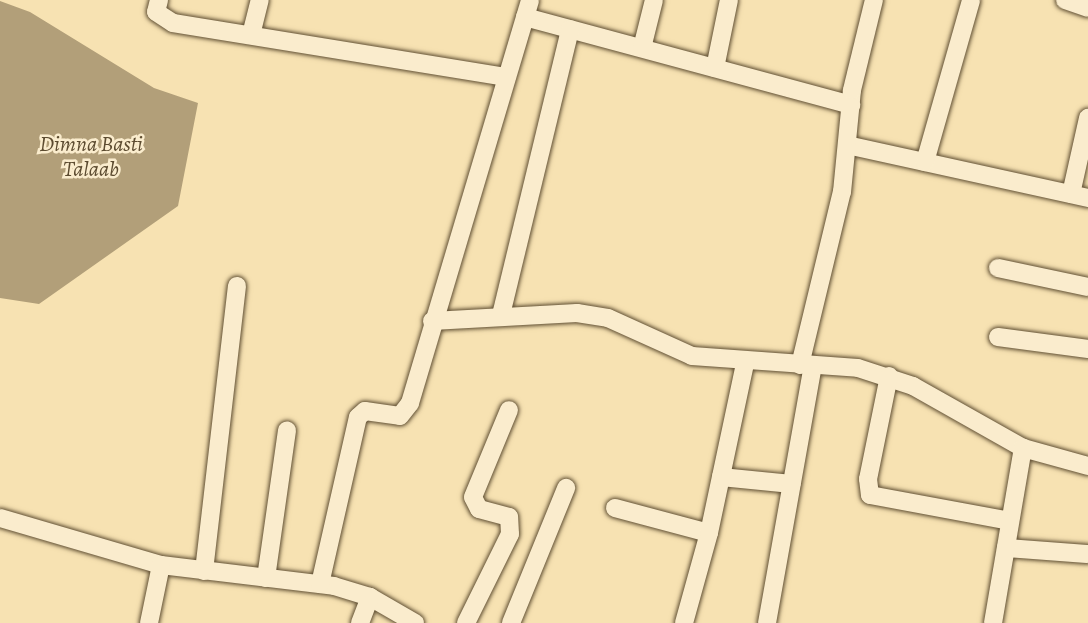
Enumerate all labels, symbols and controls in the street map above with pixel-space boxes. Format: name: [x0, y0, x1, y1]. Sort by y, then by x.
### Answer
water label: Dimna Basti Talaab: [39, 131, 143, 182]

